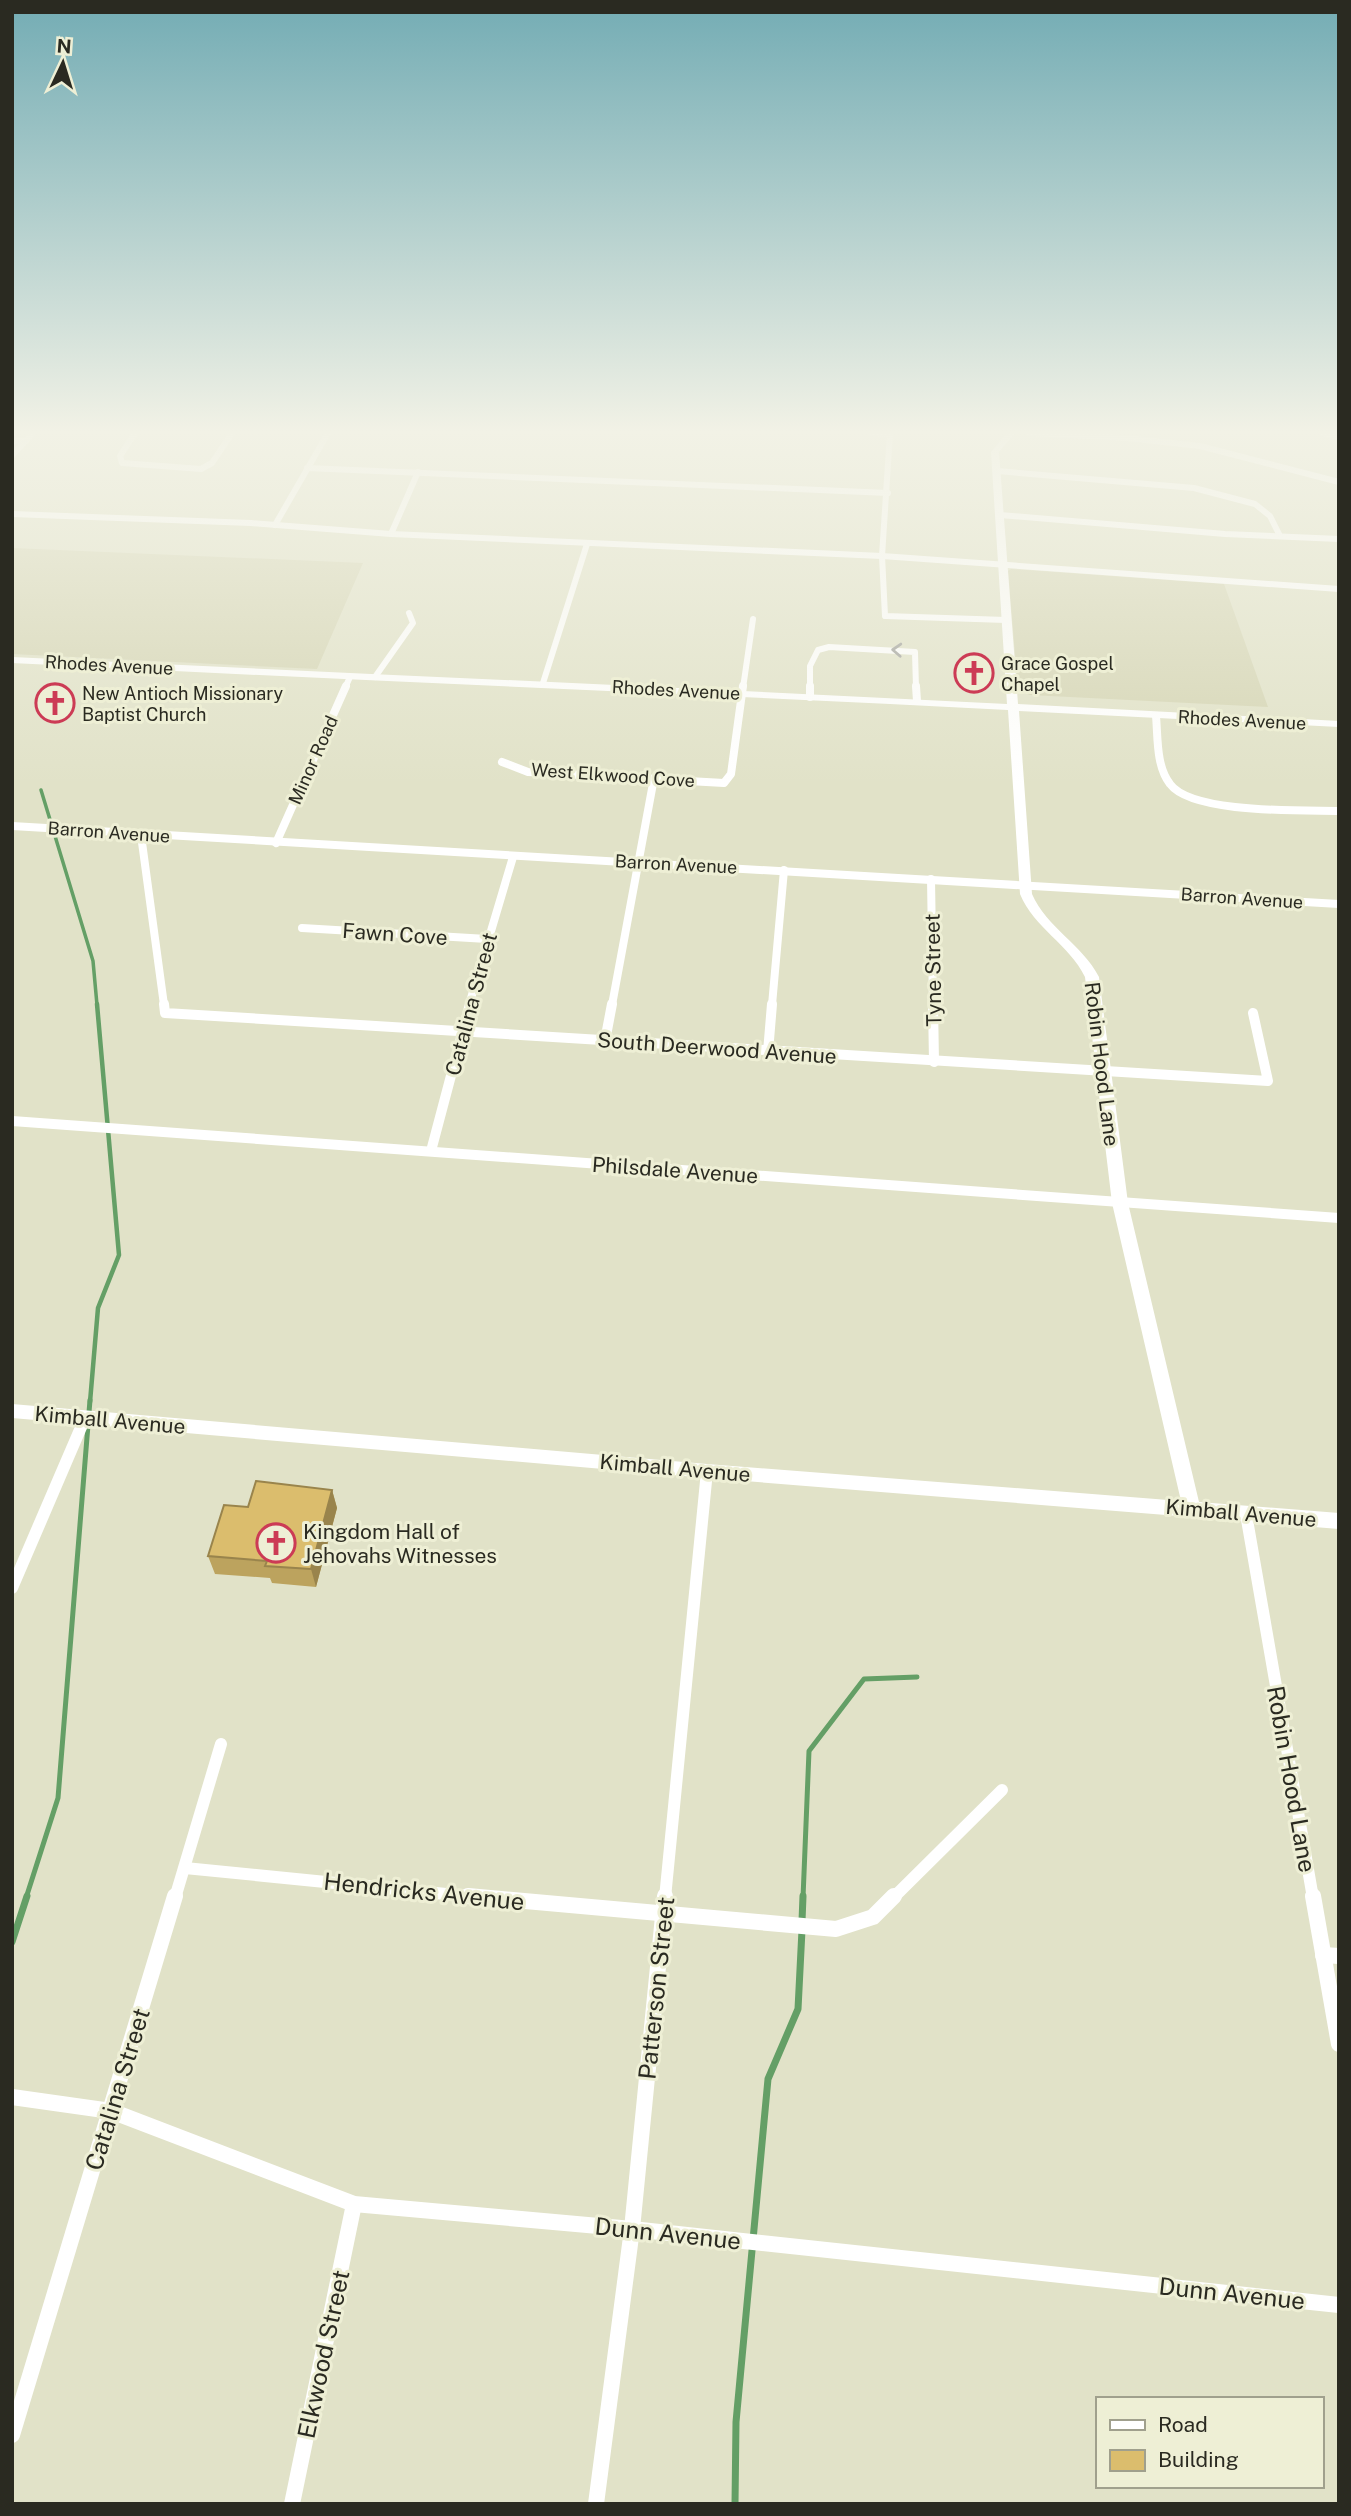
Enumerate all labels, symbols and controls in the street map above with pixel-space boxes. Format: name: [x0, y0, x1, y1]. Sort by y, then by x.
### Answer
north arrow: [28, 28, 98, 98]
text: N: [56, 35, 72, 58]
one-way arrow: [892, 643, 903, 658]
street label: Rhodes Avenue: [44, 651, 174, 679]
church icon: Grace Gospel Chapel: [953, 652, 995, 694]
place label: Grace Gospel Chapel: [1001, 653, 1114, 695]
street label: Rhodes Avenue: [611, 676, 741, 704]
church icon: New Antioch Missionary Baptist Church: [34, 682, 76, 724]
place label: New Antioch Missionary Baptist Church: [82, 683, 284, 725]
street label: Rhodes Avenue: [1177, 706, 1307, 734]
street label: Minor Road: [284, 712, 342, 808]
street label: West Elkwood Cove: [530, 759, 696, 791]
street label: Barron Avenue: [47, 817, 171, 847]
street label: Barron Avenue: [614, 850, 738, 878]
street label: Barron Avenue: [1180, 883, 1304, 913]
street label: Tyne Street: [920, 913, 946, 1027]
street label: Fawn Cove: [342, 918, 448, 950]
street label: Catalina Street: [440, 930, 502, 1078]
street label: Robin Hood Lane: [1080, 980, 1124, 1148]
street label: South Deerwood Avenue: [596, 1027, 838, 1069]
street label: Philsdale Avenue: [591, 1152, 759, 1188]
street label: Kimball Avenue: [33, 1401, 187, 1439]
street label: Kimball Avenue: [598, 1449, 752, 1487]
street label: Kimball Avenue: [1164, 1494, 1318, 1532]
place label: Kingdom Hall of Jehovahs Witnesses: [303, 1519, 497, 1568]
church icon: Kingdom Hall of Jehovahs Witnesses: [255, 1522, 297, 1564]
street label: Robin Hood Lane: [1262, 1683, 1322, 1875]
street label: Hendricks Avenue: [322, 1867, 526, 1915]
street label: Patterson Street: [632, 1895, 680, 2081]
street label: Catalina Street: [79, 2005, 155, 2173]
street label: Dunn Avenue: [594, 2211, 742, 2255]
street label: Elkwood Street: [291, 2267, 355, 2441]
street label: Dunn Avenue: [1158, 2271, 1306, 2315]
legend: [1096, 2397, 1323, 2488]
text: Road: [1158, 2412, 1208, 2437]
text: Building: [1158, 2447, 1239, 2472]

